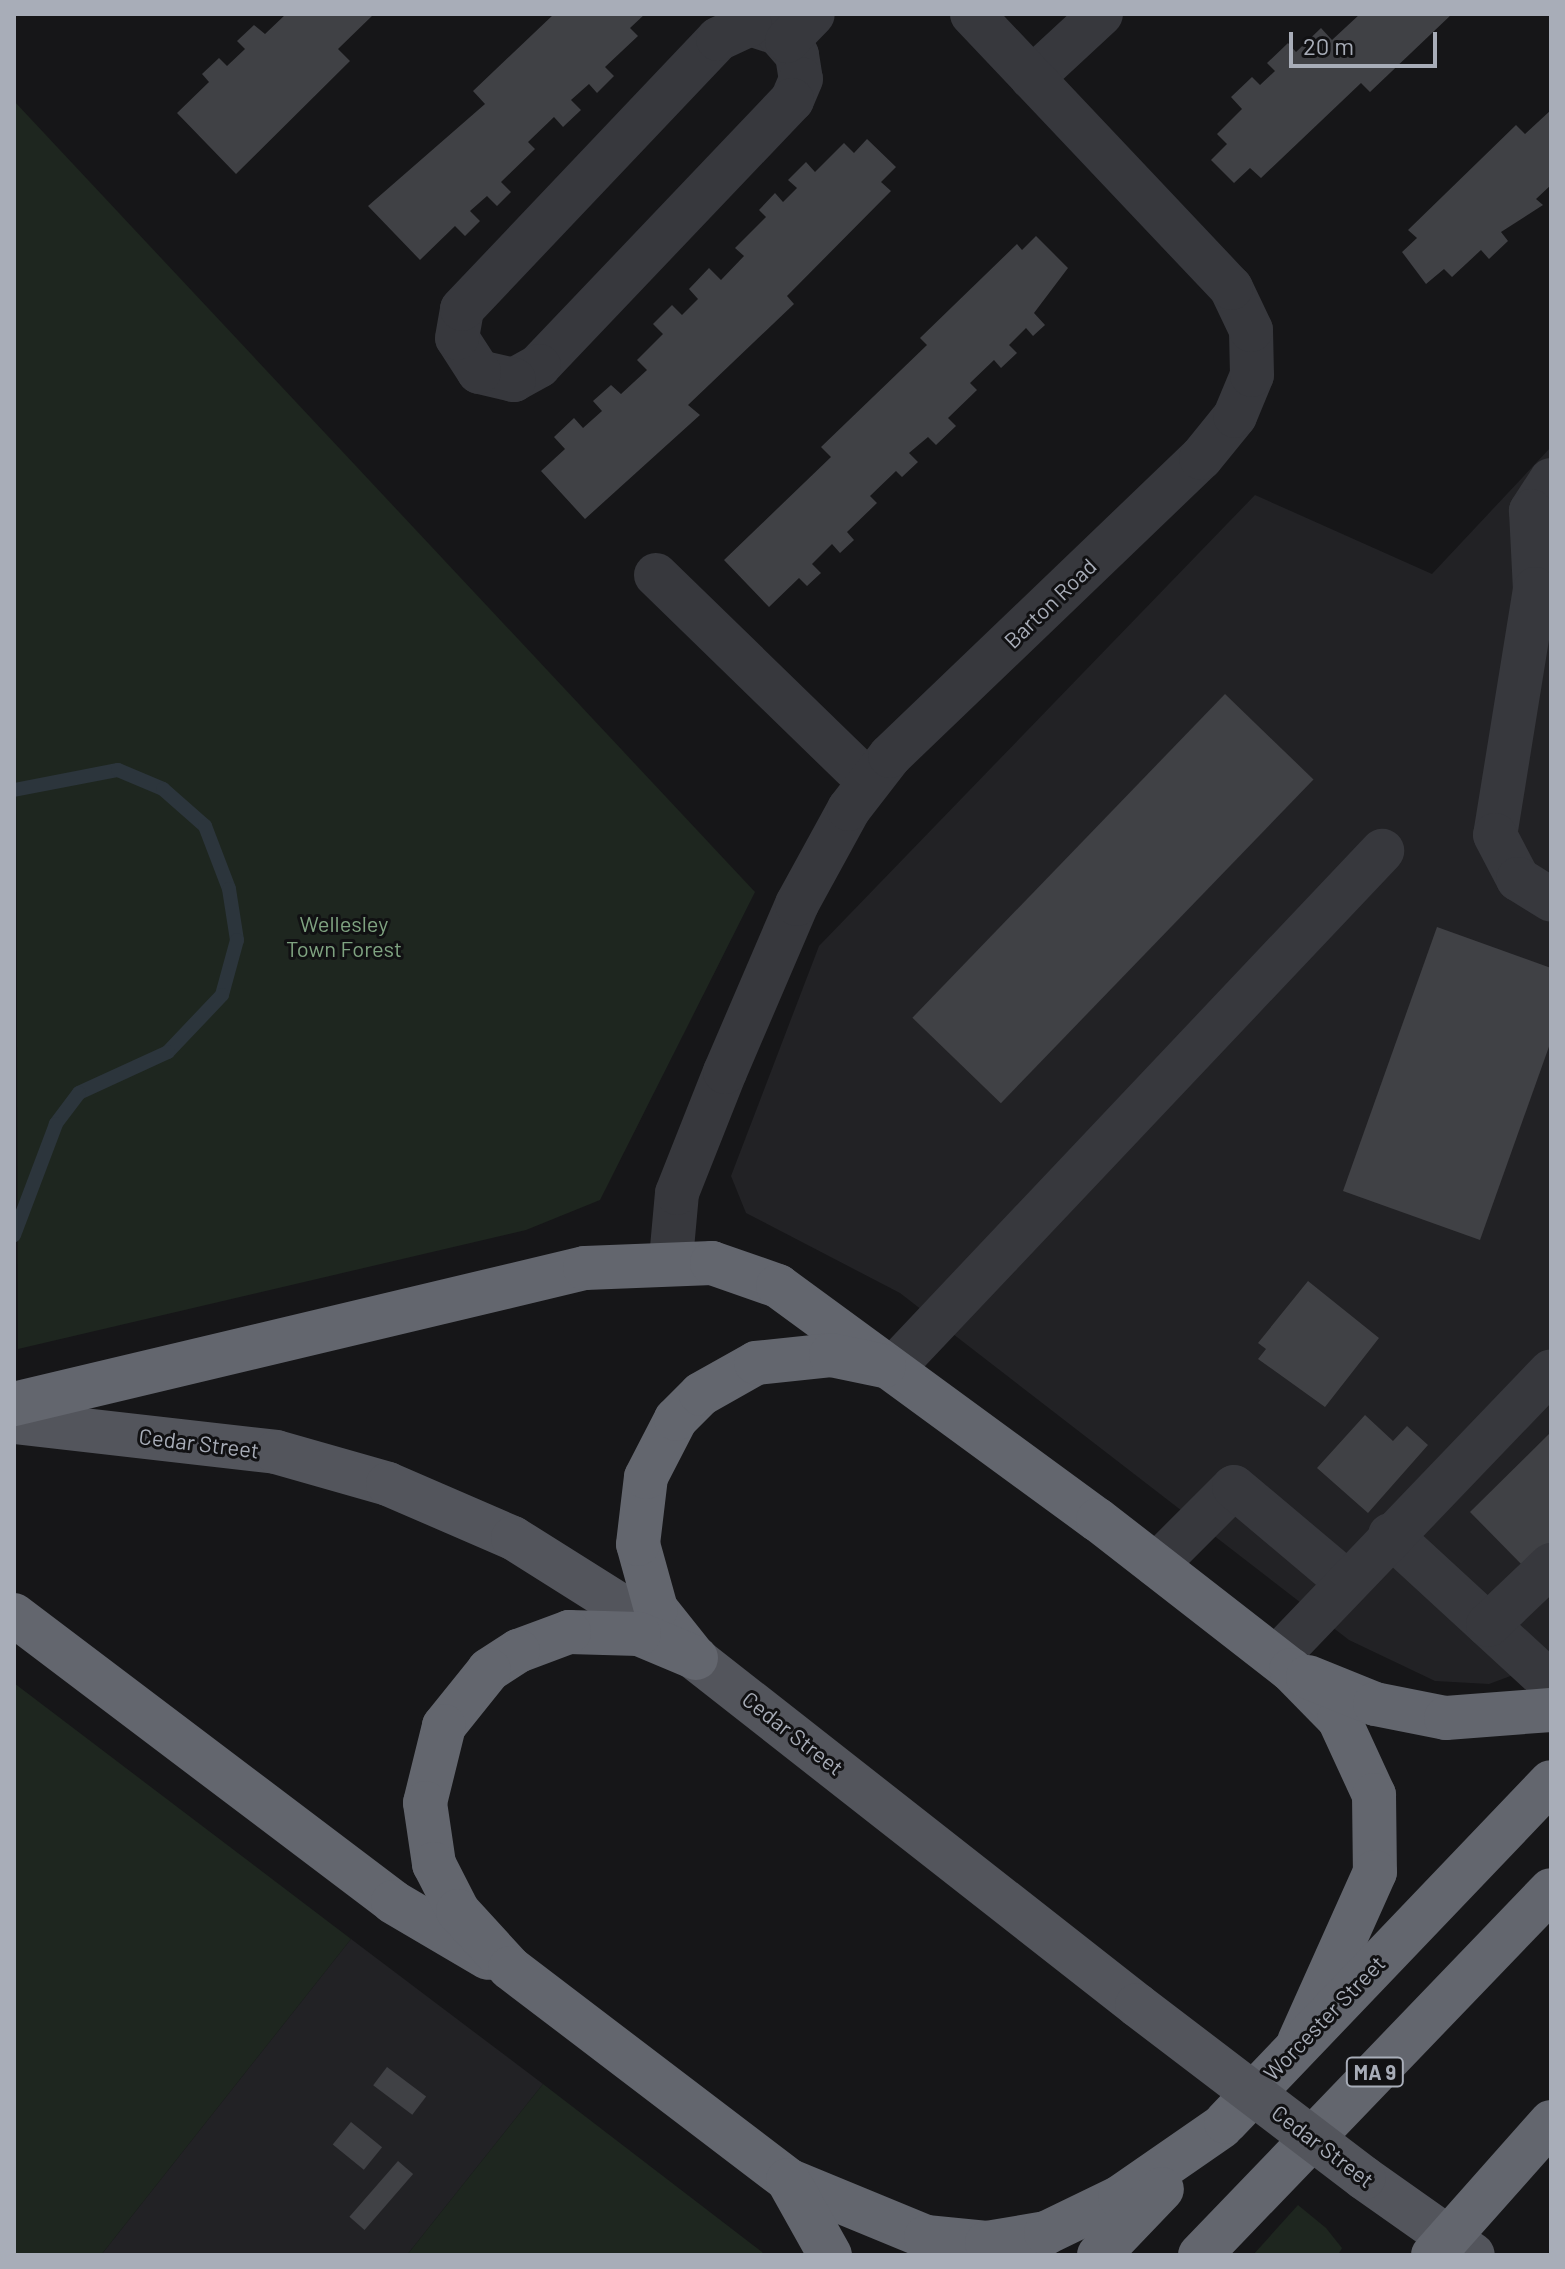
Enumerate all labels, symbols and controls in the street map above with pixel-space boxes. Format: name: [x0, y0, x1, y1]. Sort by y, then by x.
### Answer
scale bar: [1293, 16, 1441, 66]
text: 20 m: [1303, 31, 1354, 60]
street label: Barton Road: [998, 553, 1102, 653]
park label: Wellesley Town Forest: [286, 910, 402, 962]
street label: Cedar Street: [137, 1423, 261, 1463]
street label: Cedar Street: [737, 1685, 849, 1781]
street label: Worcester Street: [1258, 1950, 1390, 2086]
road number: MA 9: [1345, 2056, 1405, 2088]
street label: Cedar Street: [1267, 2099, 1379, 2193]

